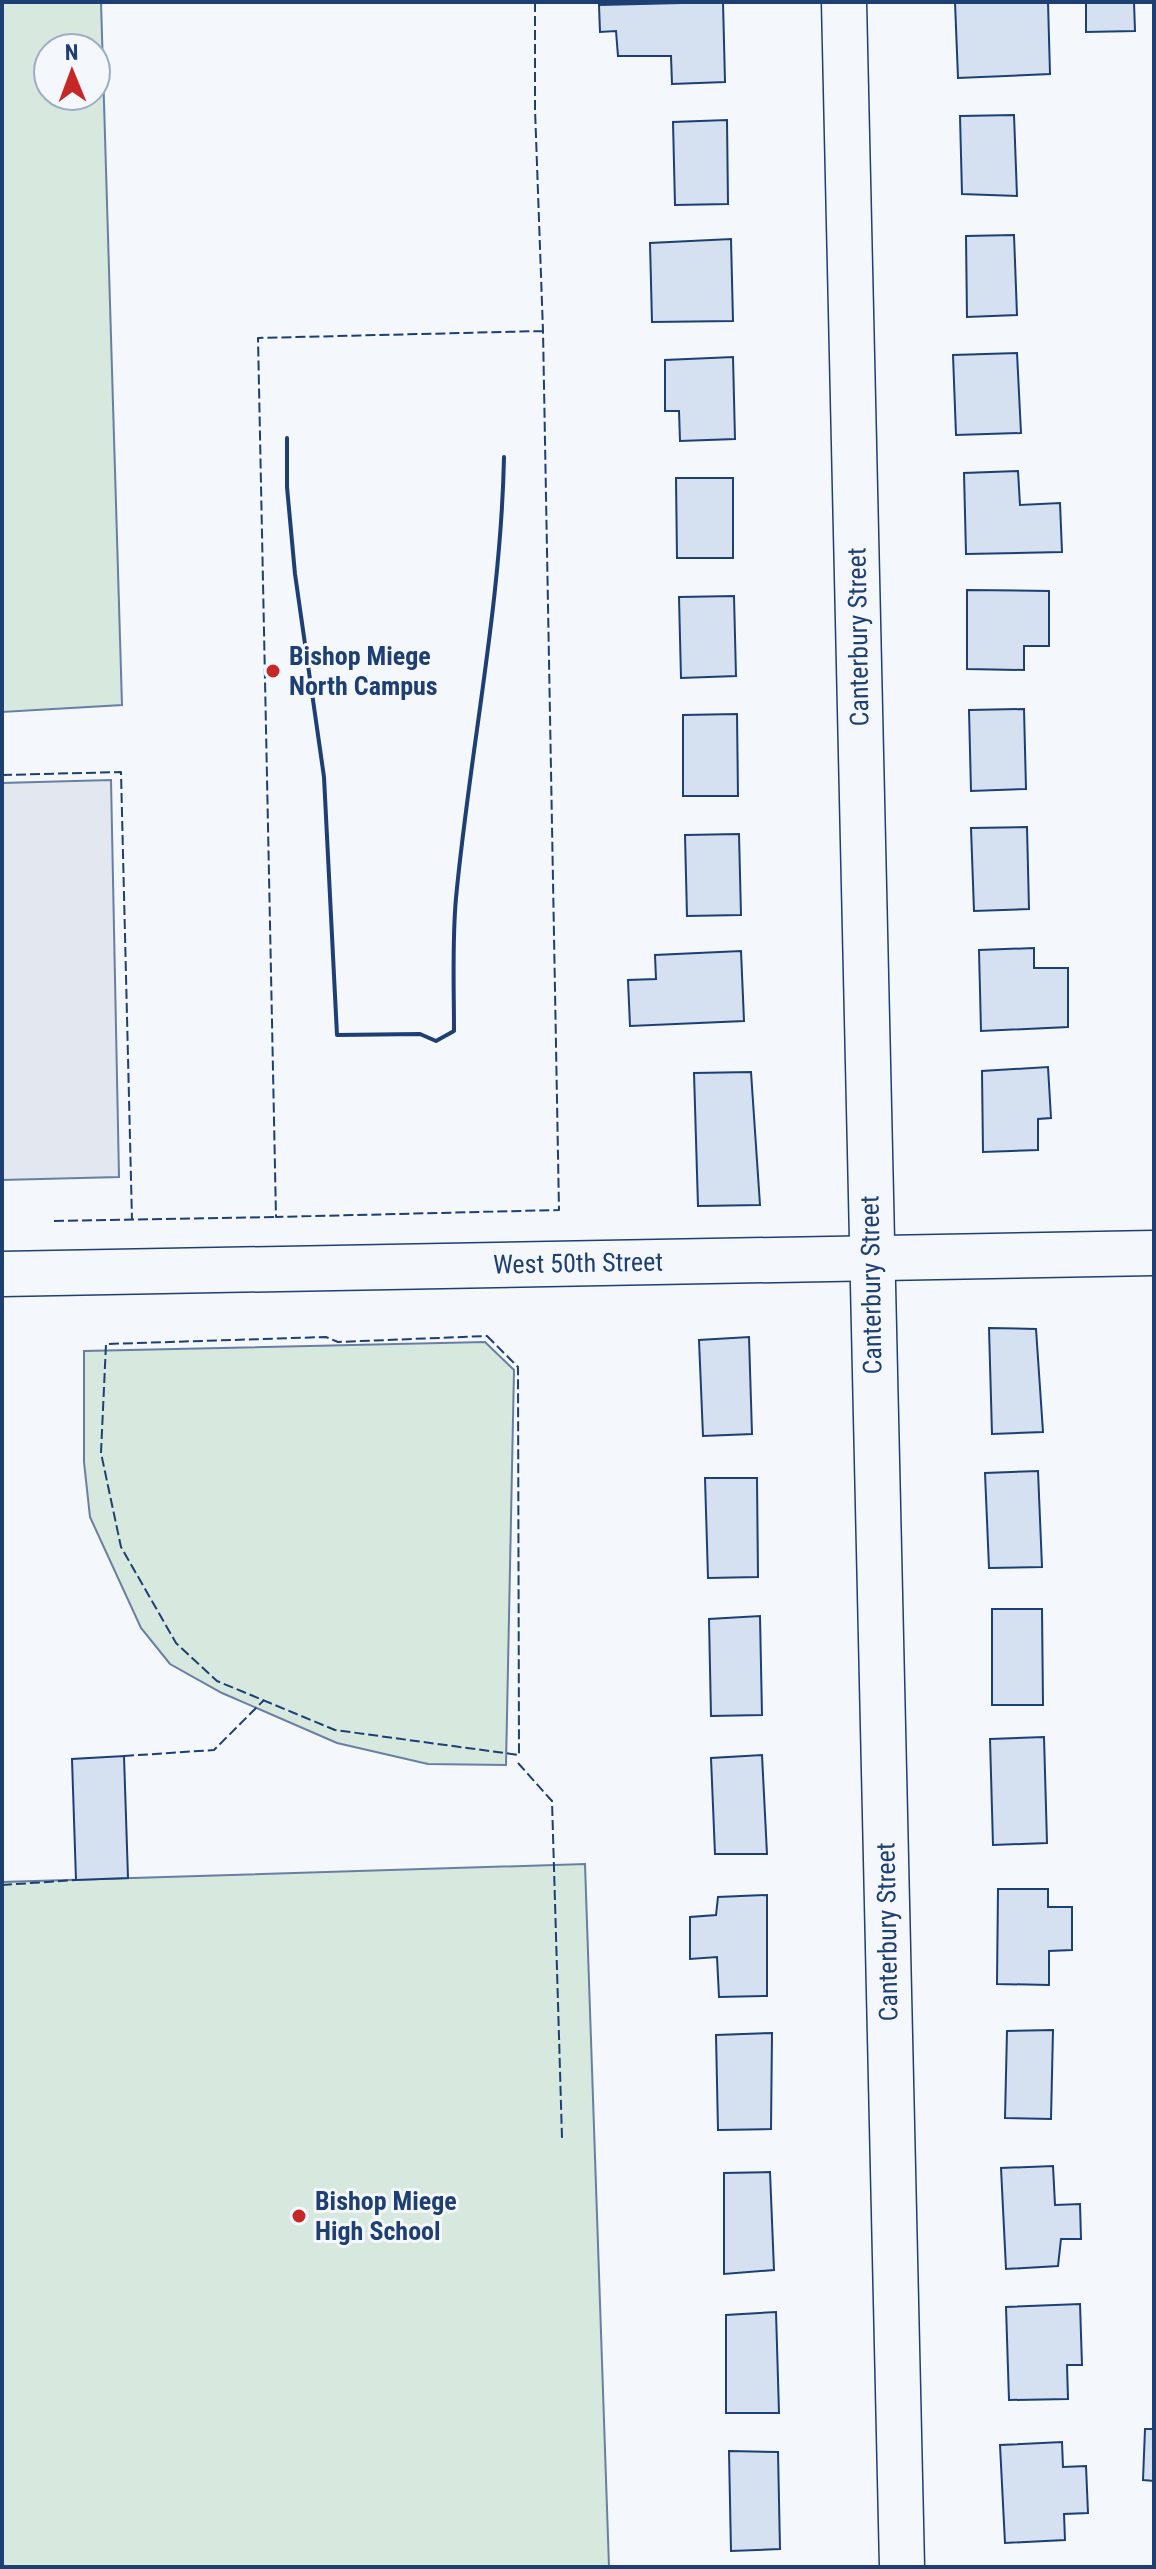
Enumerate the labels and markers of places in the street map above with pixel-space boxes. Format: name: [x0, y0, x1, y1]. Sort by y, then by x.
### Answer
place label: Bishop Miege North Campus: [289, 641, 438, 701]
marker: Bishop Miege North Campus: [264, 662, 282, 680]
place label: Bishop Miege High School: [315, 2186, 457, 2246]
marker: Bishop Miege High School: [290, 2207, 308, 2225]

